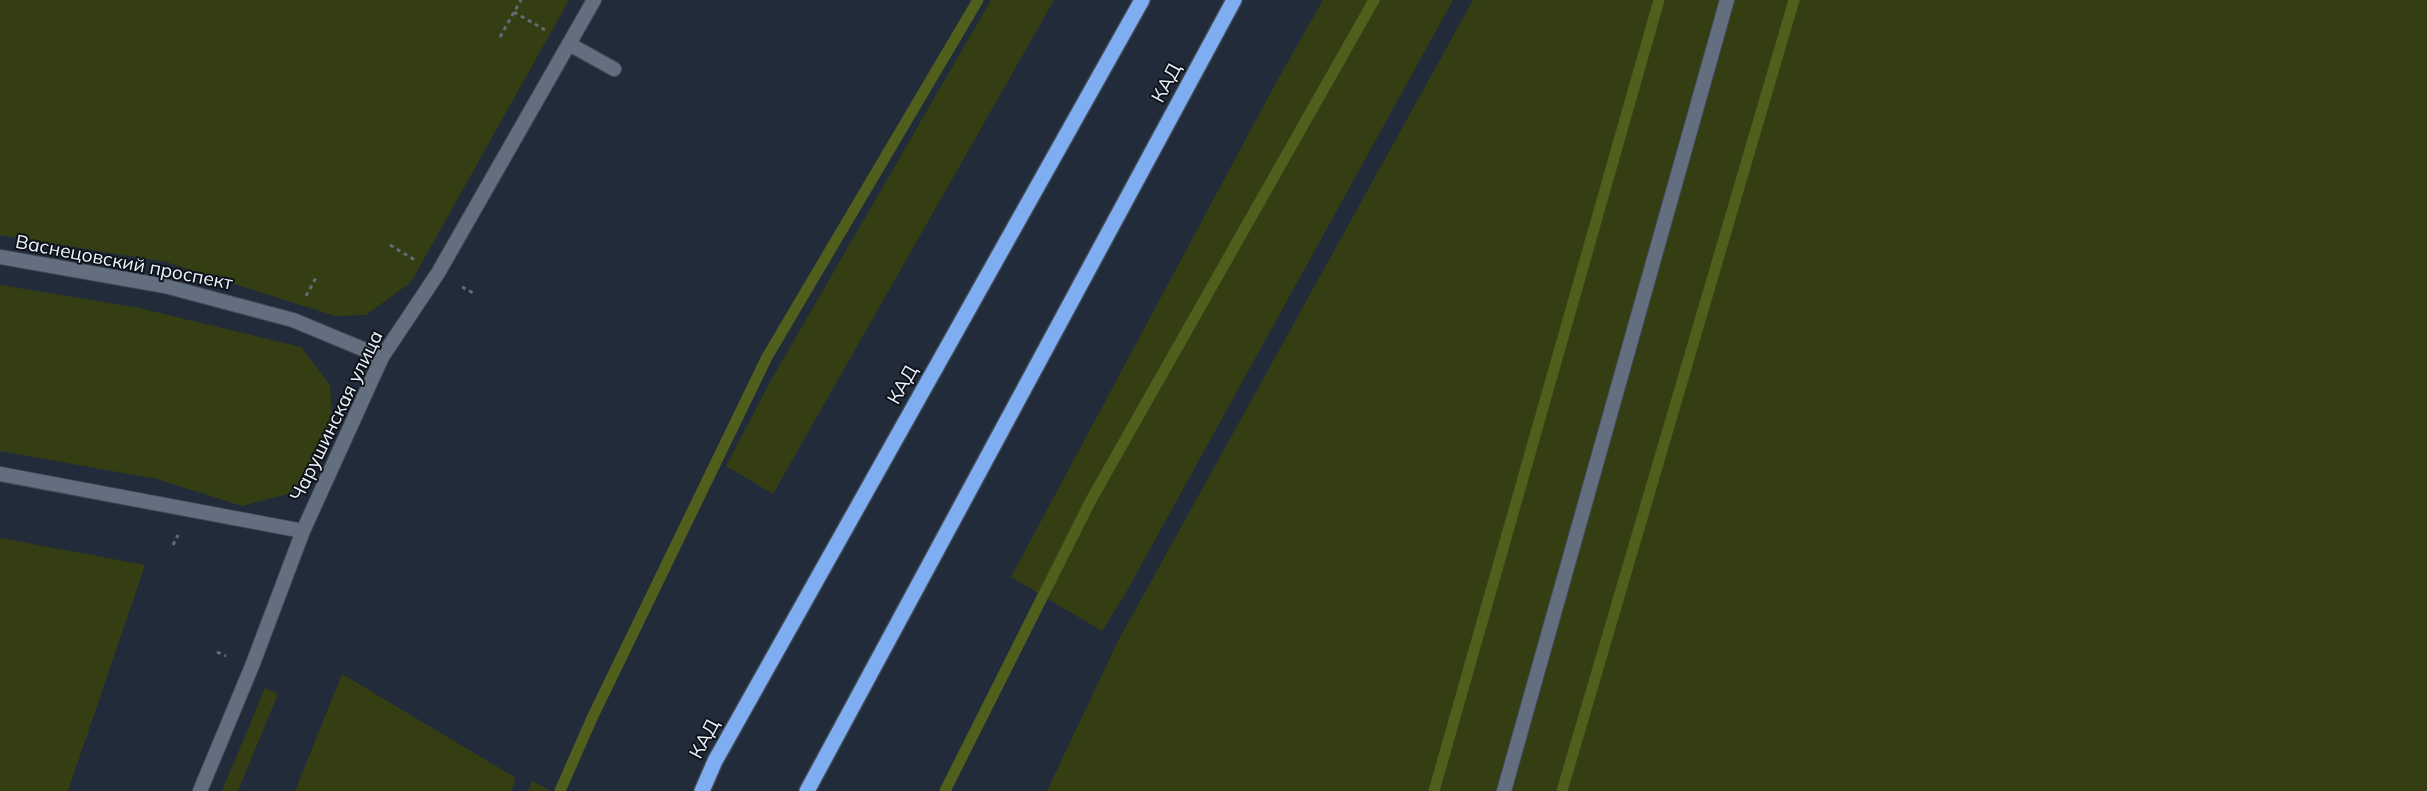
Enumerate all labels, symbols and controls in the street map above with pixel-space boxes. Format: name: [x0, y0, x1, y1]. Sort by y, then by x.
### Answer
street label: КАД: [1147, 59, 1187, 107]
street label: Васнецовский проспект: [13, 231, 235, 295]
street label: Чарушинская улица: [286, 327, 388, 505]
street label: КАД: [883, 361, 923, 409]
street label: КАД: [685, 715, 725, 763]

